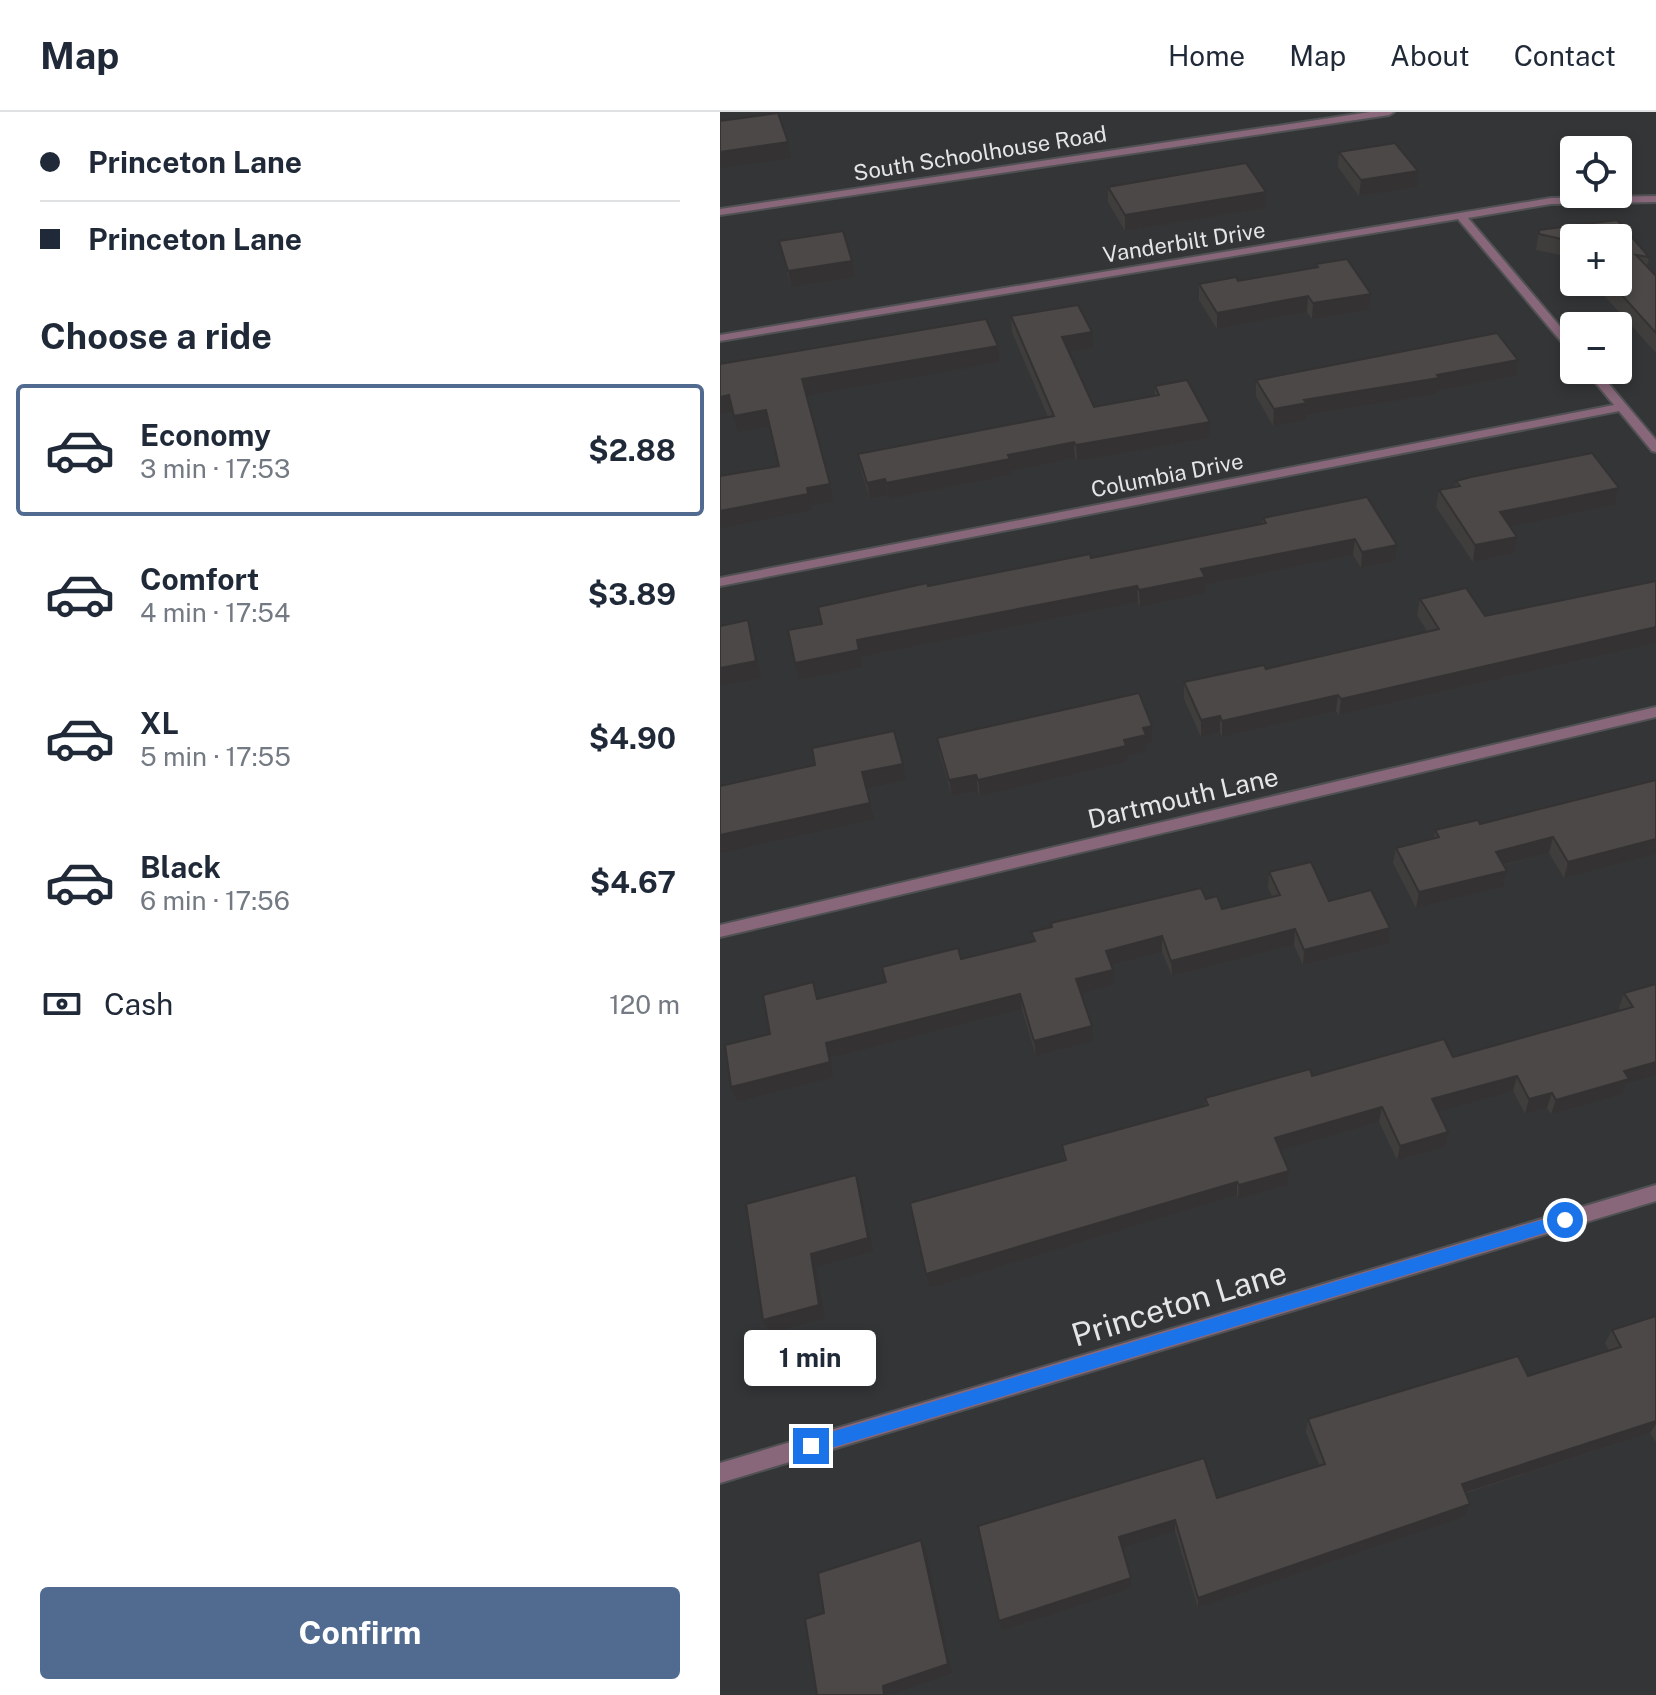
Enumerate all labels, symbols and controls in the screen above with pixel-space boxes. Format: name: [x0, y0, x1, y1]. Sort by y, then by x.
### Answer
text: Map: [40, 33, 119, 78]
text: Home: [1168, 39, 1245, 72]
text: Map: [1289, 39, 1346, 72]
text: About: [1390, 39, 1470, 72]
text: Contact: [1514, 39, 1616, 72]
street label: South Schoolhouse Road: [852, 120, 1108, 186]
map controls: [1560, 136, 1632, 384]
button: locate: [1560, 136, 1632, 208]
text: Princeton Lane: [88, 144, 302, 180]
street label: Vanderbilt Drive: [1101, 216, 1267, 268]
text: Princeton Lane: [88, 221, 302, 257]
button: +: [1560, 224, 1632, 296]
button: −: [1560, 312, 1632, 384]
text: Choose a ride: [40, 315, 272, 357]
icon: car: [44, 414, 116, 486]
text: Economy: [140, 417, 271, 453]
text: $2.88: [588, 432, 676, 468]
street label: Columbia Drive: [1089, 447, 1245, 503]
text: 3 min · 17:53: [140, 453, 290, 484]
icon: car: [44, 558, 116, 630]
text: Comfort: [140, 561, 259, 597]
text: $3.89: [588, 576, 676, 612]
text: 4 min · 17:54: [140, 597, 290, 628]
icon: car: [44, 702, 116, 774]
text: XL: [140, 705, 179, 741]
text: $4.90: [589, 720, 676, 756]
text: 5 min · 17:55: [140, 741, 291, 772]
street label: Dartmouth Lane: [1085, 761, 1281, 835]
icon: car: [44, 846, 116, 918]
text: Black: [140, 849, 221, 885]
text: $4.67: [590, 864, 676, 900]
text: 6 min · 17:56: [140, 885, 290, 916]
icon: cash: [40, 982, 84, 1026]
text: Cash: [104, 986, 173, 1022]
text: 120 m: [609, 989, 680, 1020]
route start: [1547, 1202, 1583, 1238]
street label: Princeton Lane: [1067, 1253, 1291, 1354]
callout: 1 min: [745, 1330, 877, 1386]
text: 1 min: [779, 1342, 841, 1373]
route end: [793, 1428, 829, 1464]
button: Confirm: [40, 1587, 680, 1679]

